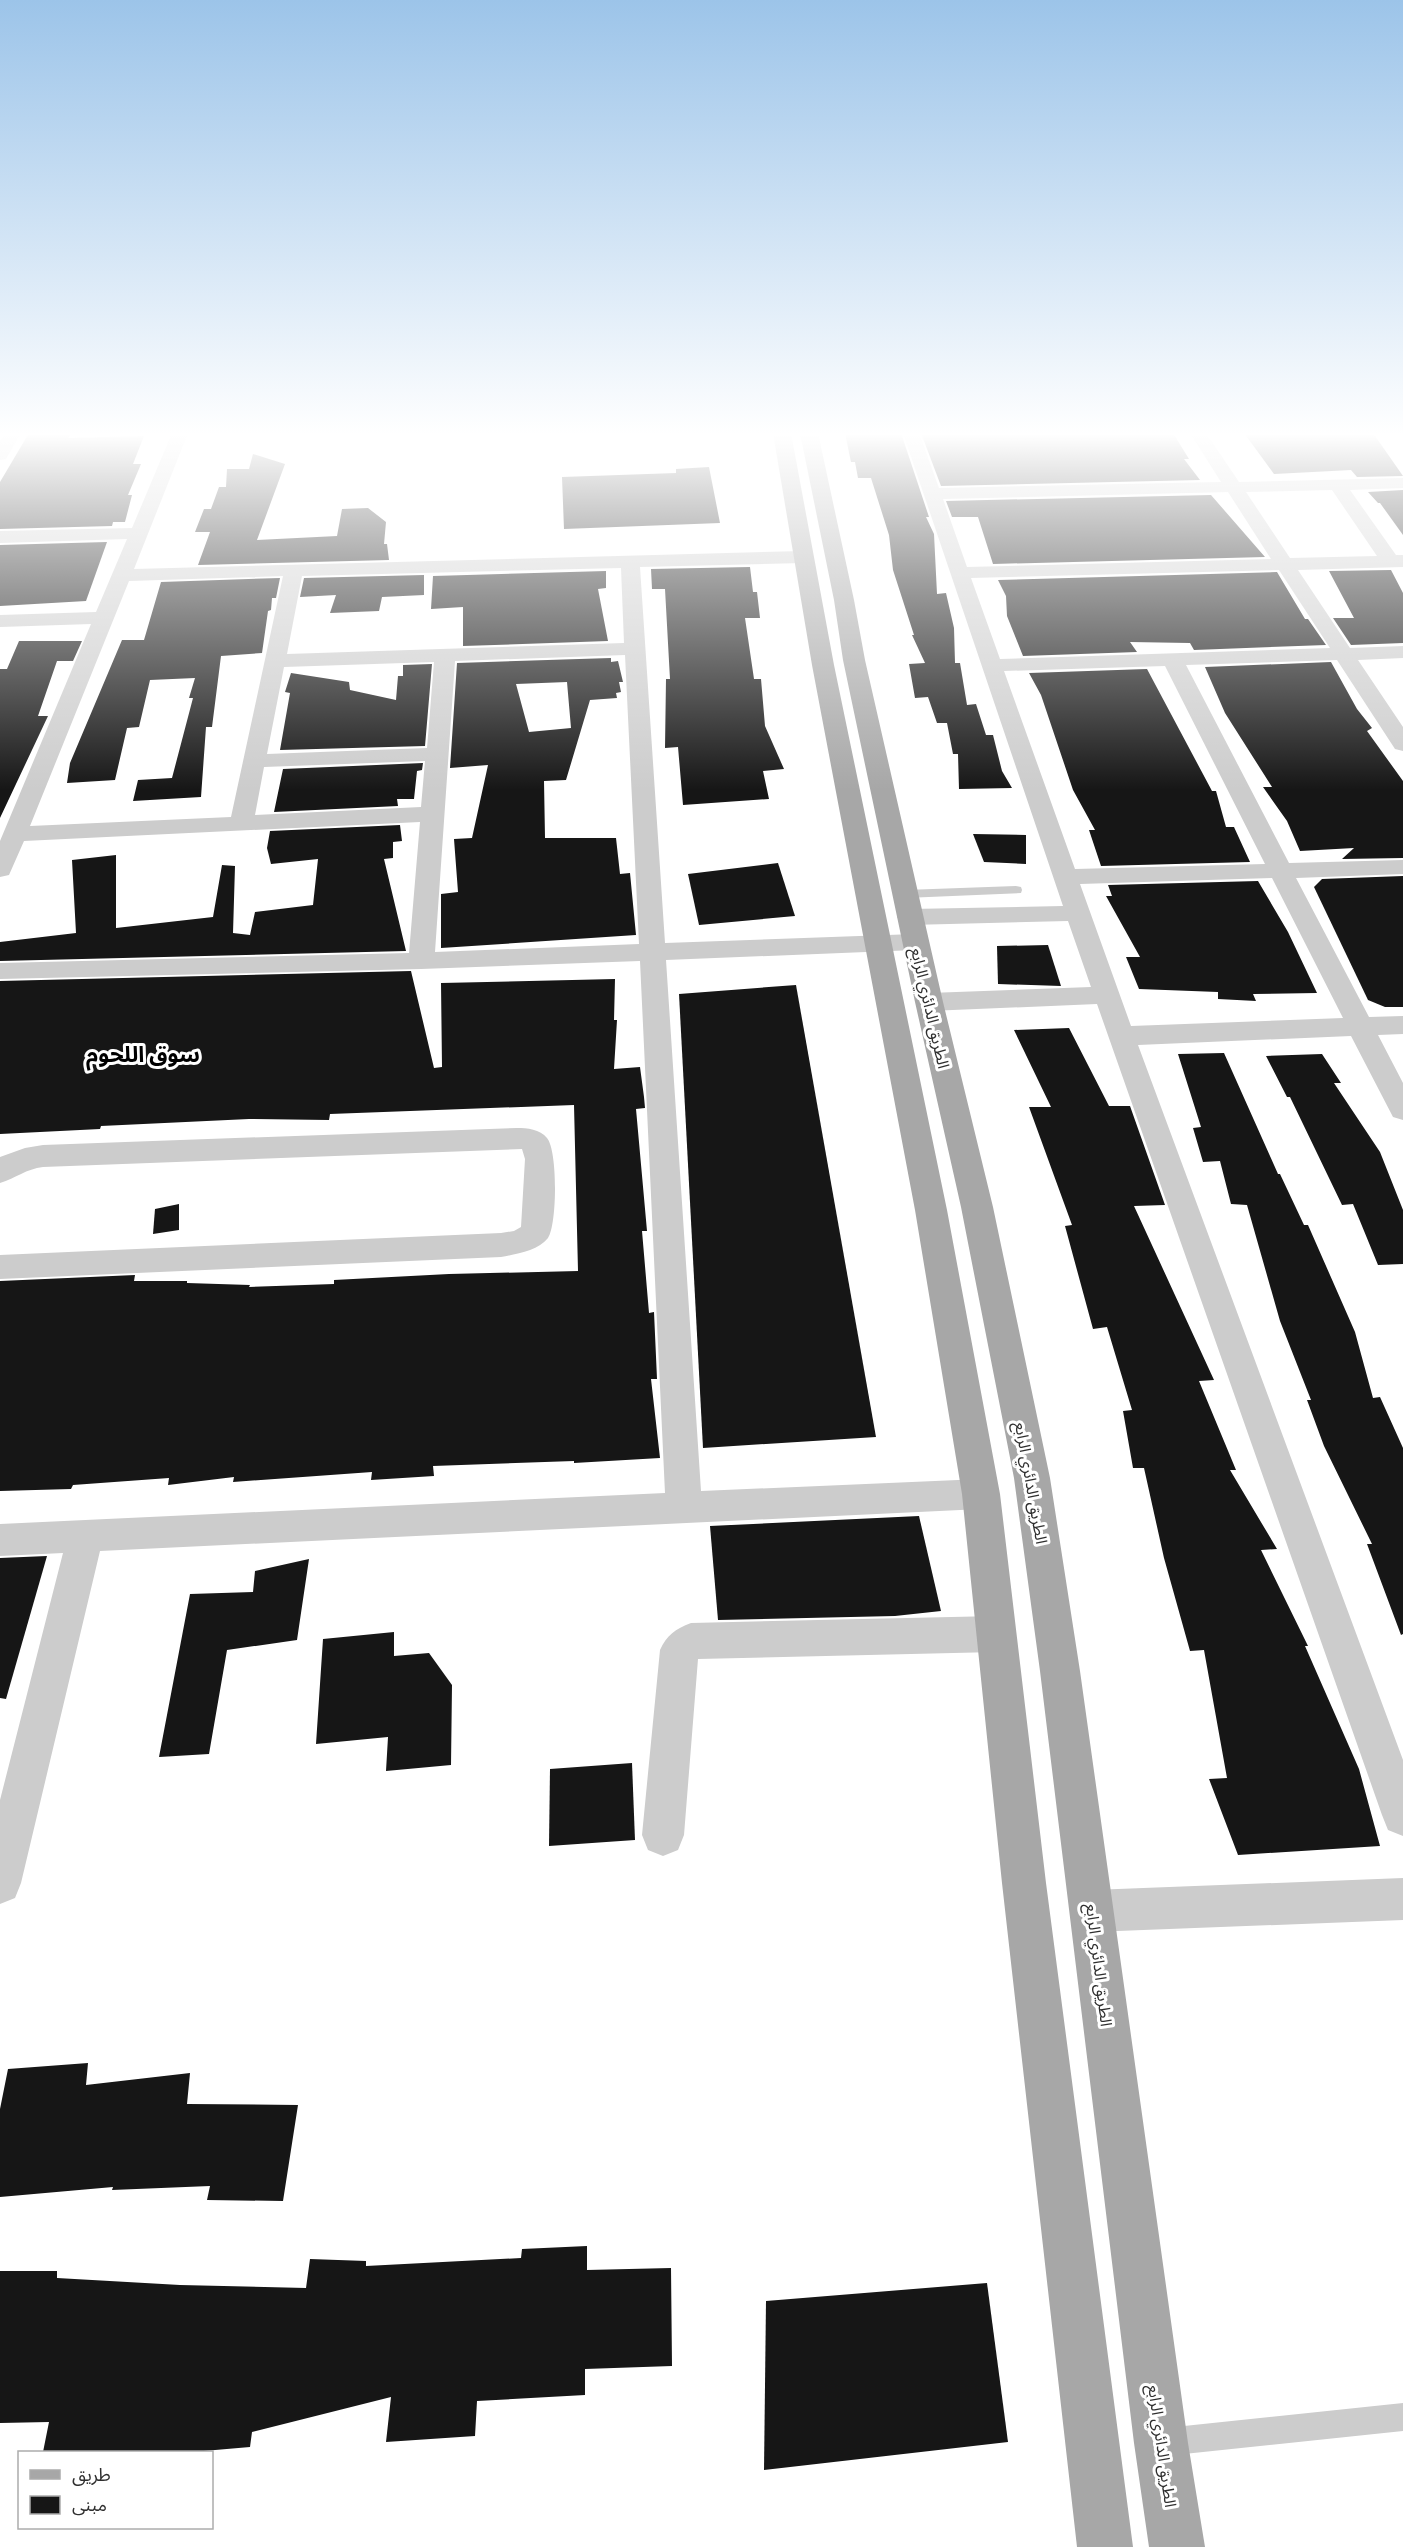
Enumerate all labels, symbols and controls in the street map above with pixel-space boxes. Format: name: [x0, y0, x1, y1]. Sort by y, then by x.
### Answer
street label: الطريق الدائري الرابع: [904, 946, 953, 1071]
district label: سوق اللحوم: [86, 1041, 200, 1071]
street label: الطريق الدائري الرابع: [1008, 1420, 1051, 1546]
street label: الطريق الدائري الرابع: [1079, 1902, 1116, 2028]
street label: الطريق الدائري الرابع: [1141, 2383, 1180, 2509]
legend: [18, 2451, 213, 2529]
text: طريق: [72, 2464, 111, 2486]
text: مبنى: [72, 2494, 107, 2516]

